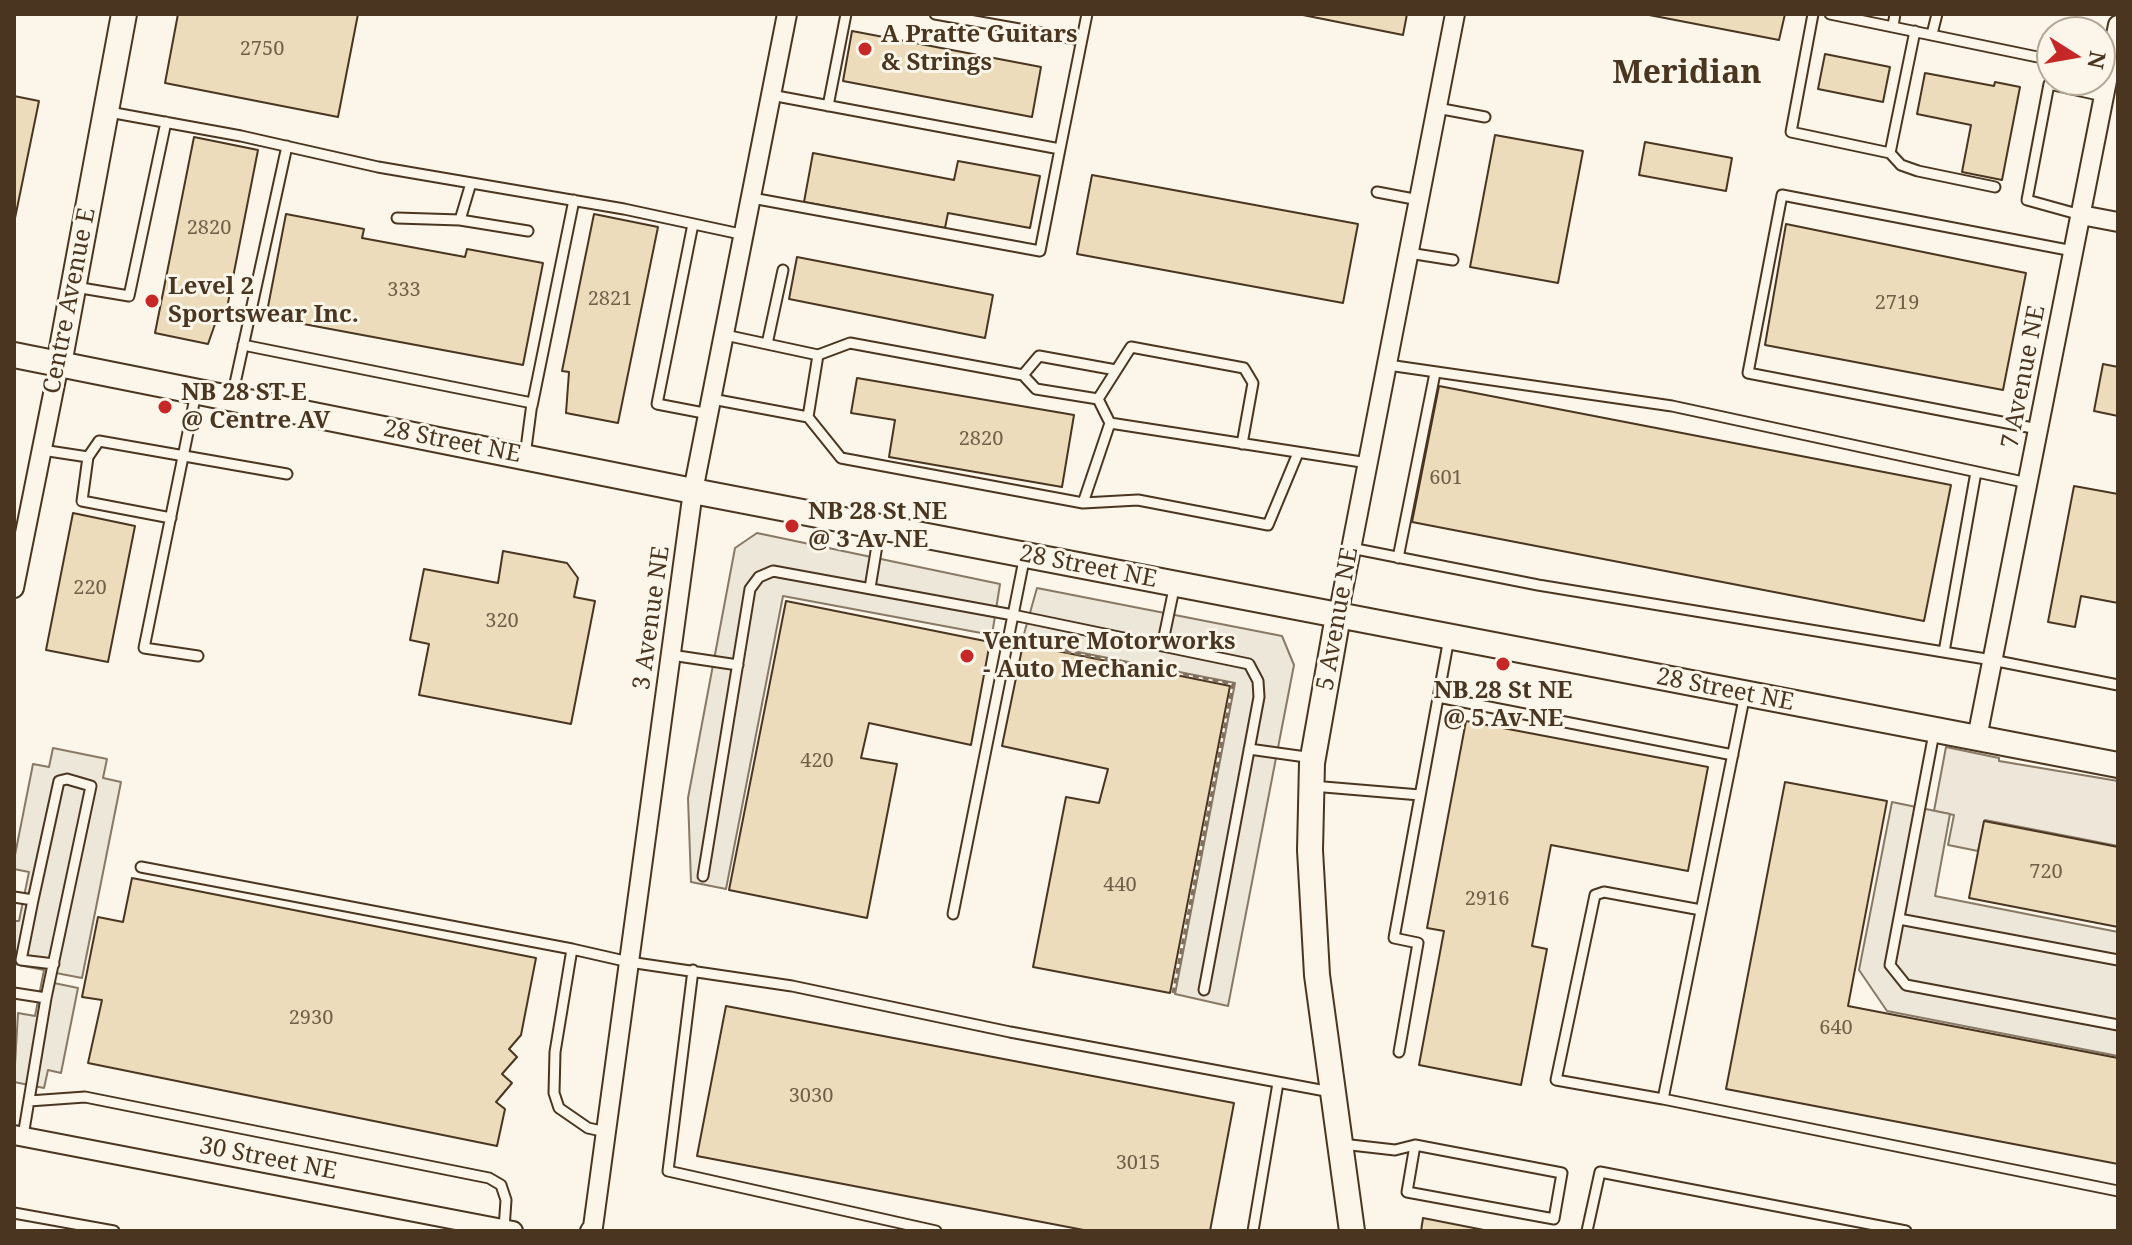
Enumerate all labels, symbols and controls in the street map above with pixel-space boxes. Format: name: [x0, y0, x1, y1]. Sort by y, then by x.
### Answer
north arrow: [2036, 16, 2116, 96]
place label: A Pratte Guitars & Strings: [881, 21, 1078, 77]
house number: 2750: [240, 37, 284, 61]
marker: A Pratte Guitars & Strings: [856, 40, 874, 58]
text: N: [2081, 49, 2114, 72]
district label: Meridian: [1612, 55, 1762, 93]
street label: Centre Avenue E: [38, 206, 102, 396]
house number: 2820: [187, 216, 231, 240]
place label: Level 2 Sportswear Inc.: [168, 273, 359, 329]
house number: 333: [387, 278, 421, 302]
house number: 2821: [588, 287, 632, 311]
house number: 2719: [1875, 291, 1919, 315]
marker: Level 2 Sportswear Inc.: [143, 292, 161, 310]
street label: 7 Avenue NE: [1996, 303, 2052, 451]
place label: NB 28 ST E @ Centre AV: [181, 379, 330, 435]
marker: NB 28 ST E @ Centre AV: [156, 398, 174, 416]
street label: 28 Street NE: [381, 415, 523, 469]
house number: 2820: [959, 427, 1003, 451]
house number: 601: [1429, 466, 1463, 490]
place label: NB 28 St NE @ 3 Av NE: [808, 498, 947, 554]
marker: NB 28 St NE @ 3 Av NE: [783, 517, 801, 535]
street label: 28 Street NE: [1017, 540, 1159, 594]
street label: 3 Avenue NE: [628, 544, 676, 692]
street label: 5 Avenue NE: [1311, 545, 1365, 693]
house number: 220: [73, 576, 107, 600]
house number: 320: [485, 609, 519, 633]
place label: Venture Motorworks - Auto Mechanic: [983, 628, 1236, 684]
marker: Venture Motorworks - Auto Mechanic: [958, 647, 976, 665]
marker: NB 28 St NE @ 5 Av NE: [1494, 655, 1512, 673]
street label: 28 Street NE: [1654, 663, 1796, 717]
place label: NB 28 St NE @ 5 Av NE: [1433, 677, 1573, 733]
house number: 420: [800, 749, 834, 773]
house number: 720: [2029, 860, 2063, 884]
house number: 440: [1103, 873, 1137, 897]
house number: 2916: [1465, 887, 1509, 911]
house number: 2930: [289, 1006, 333, 1030]
house number: 640: [1819, 1016, 1853, 1040]
house number: 3030: [789, 1084, 833, 1108]
street label: 30 Street NE: [197, 1132, 339, 1186]
house number: 3015: [1116, 1151, 1160, 1175]

